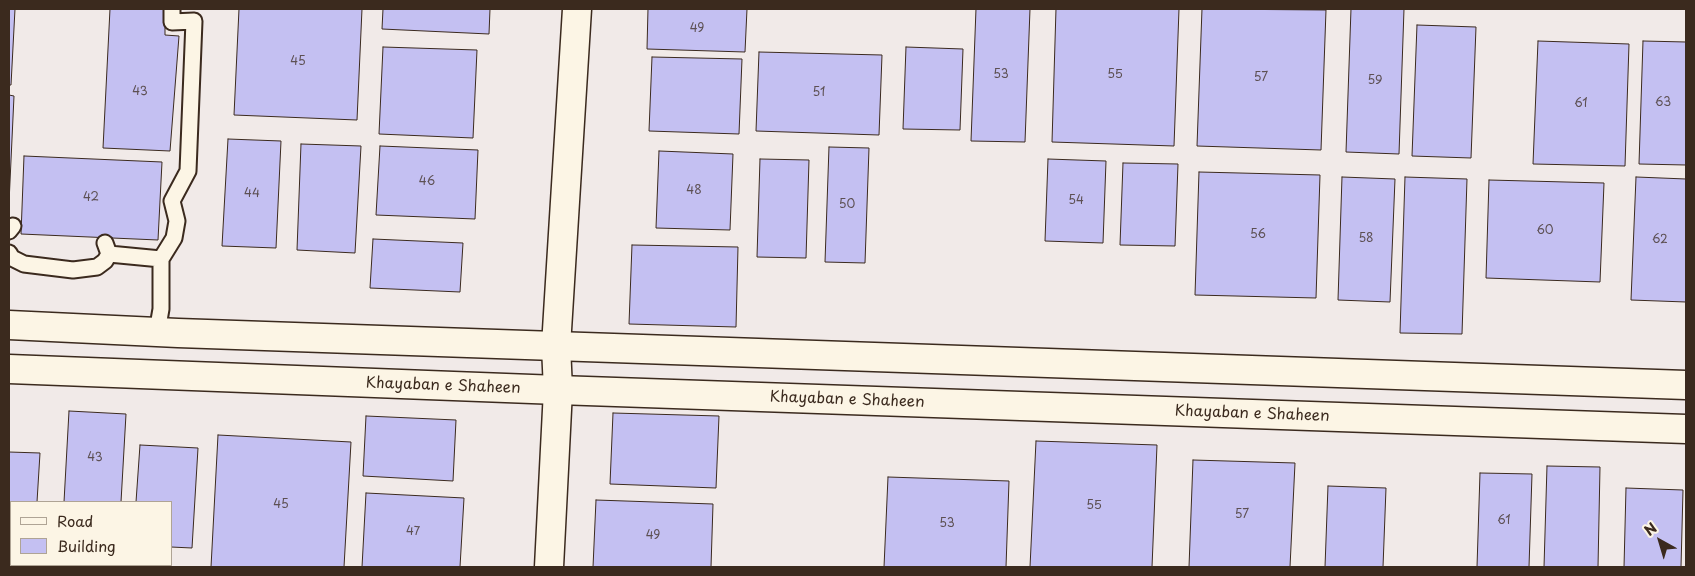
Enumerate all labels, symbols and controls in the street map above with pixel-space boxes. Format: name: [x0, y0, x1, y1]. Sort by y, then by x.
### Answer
house number: 49: [690, 22, 704, 36]
house number: 45: [290, 55, 306, 69]
house number: 53: [993, 68, 1009, 82]
house number: 55: [1107, 68, 1123, 82]
house number: 57: [1254, 71, 1268, 85]
house number: 59: [1368, 74, 1382, 88]
house number: 43: [132, 85, 148, 99]
house number: 51: [813, 86, 825, 100]
house number: 63: [1655, 96, 1671, 110]
house number: 61: [1574, 97, 1588, 111]
house number: 46: [419, 175, 435, 189]
house number: 48: [686, 184, 702, 198]
house number: 44: [244, 187, 260, 201]
house number: 42: [83, 191, 99, 205]
house number: 54: [1068, 194, 1084, 208]
house number: 50: [839, 198, 855, 212]
house number: 60: [1536, 224, 1554, 238]
house number: 56: [1250, 228, 1266, 242]
house number: 58: [1358, 232, 1374, 246]
house number: 62: [1652, 233, 1668, 247]
street label: Khayaban e Shaheen: [365, 374, 521, 398]
street label: Khayaban e Shaheen: [769, 388, 925, 412]
street label: Khayaban e Shaheen: [1174, 402, 1330, 426]
house number: 43: [87, 451, 103, 465]
house number: 45: [273, 498, 289, 512]
house number: 55: [1086, 499, 1102, 513]
legend: [10, 501, 172, 566]
house number: 57: [1235, 508, 1249, 522]
text: Road: [57, 509, 93, 532]
house number: 61: [1497, 514, 1511, 528]
north arrow: [1635, 516, 1685, 566]
house number: 53: [939, 517, 955, 531]
text: N: [1639, 517, 1661, 541]
house number: 47: [406, 525, 420, 539]
house number: 49: [646, 529, 660, 543]
text: Building: [57, 534, 116, 557]

